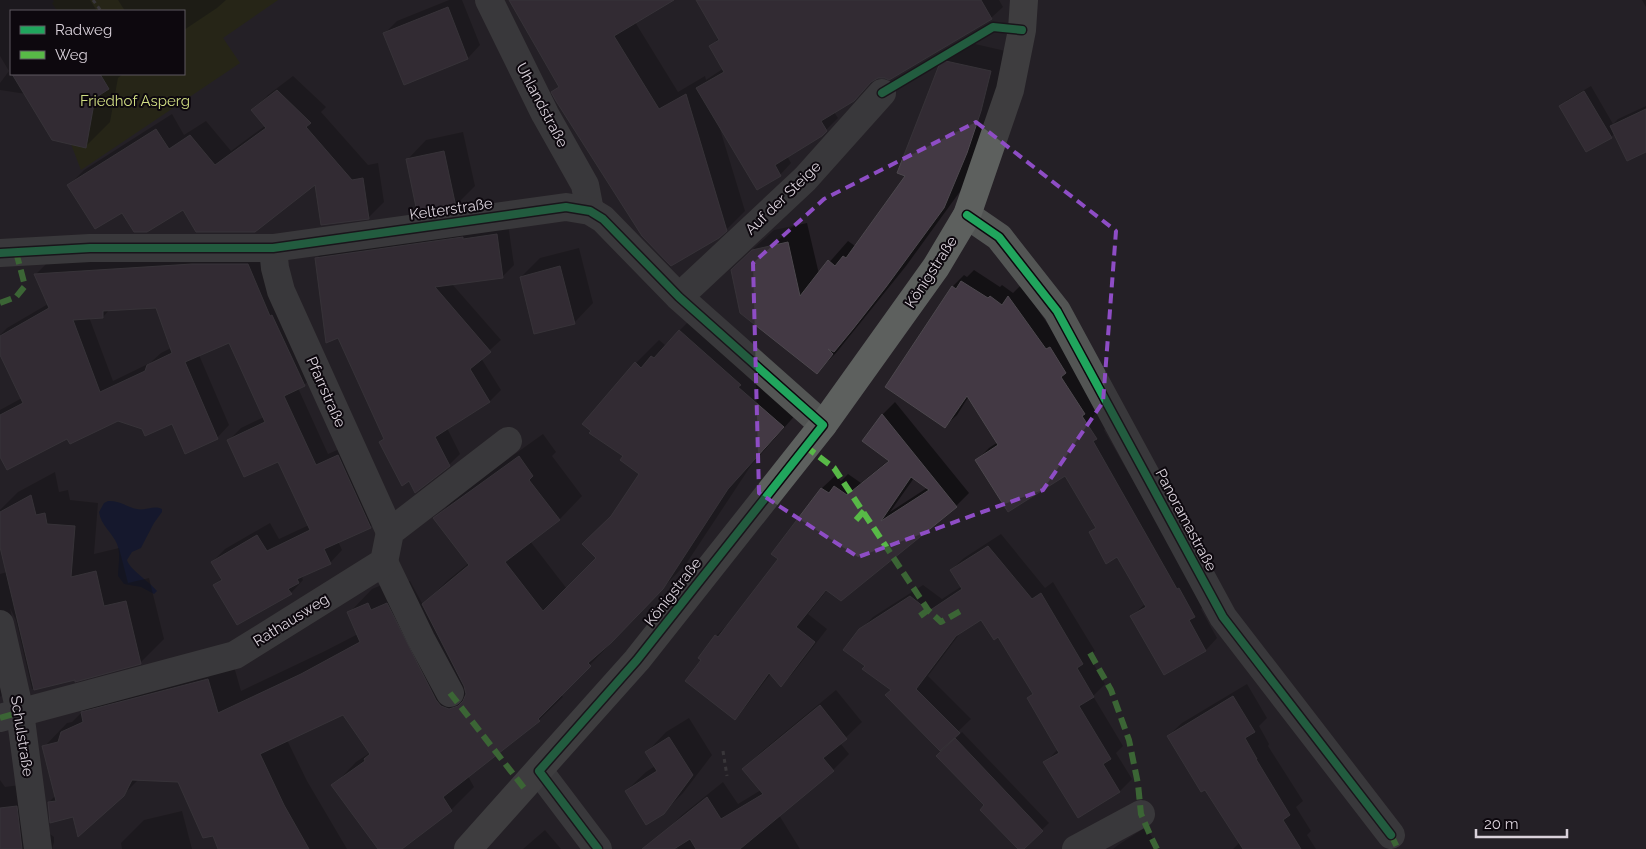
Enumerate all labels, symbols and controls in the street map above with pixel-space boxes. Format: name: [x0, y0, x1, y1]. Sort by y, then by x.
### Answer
legend: [10, 10, 185, 75]
text: Radweg: [55, 21, 112, 39]
text: Weg: [55, 46, 88, 64]
street label: Uhlandstraße: [512, 60, 572, 150]
park label: Friedhof Asperg: [80, 92, 190, 110]
street label: Auf der Steige: [741, 157, 825, 239]
street label: Kelterstraße: [408, 194, 494, 224]
street label: Königstraße: [901, 232, 961, 311]
street label: Pfarrstraße: [302, 354, 350, 430]
street label: Panoramastraße: [1151, 466, 1221, 574]
street label: Königstraße: [641, 554, 705, 630]
street label: Rathausweg: [250, 590, 332, 650]
street label: Schulstraße: [7, 694, 37, 778]
scale bar: [1476, 806, 1567, 838]
text: 20 m: [1484, 815, 1519, 833]

